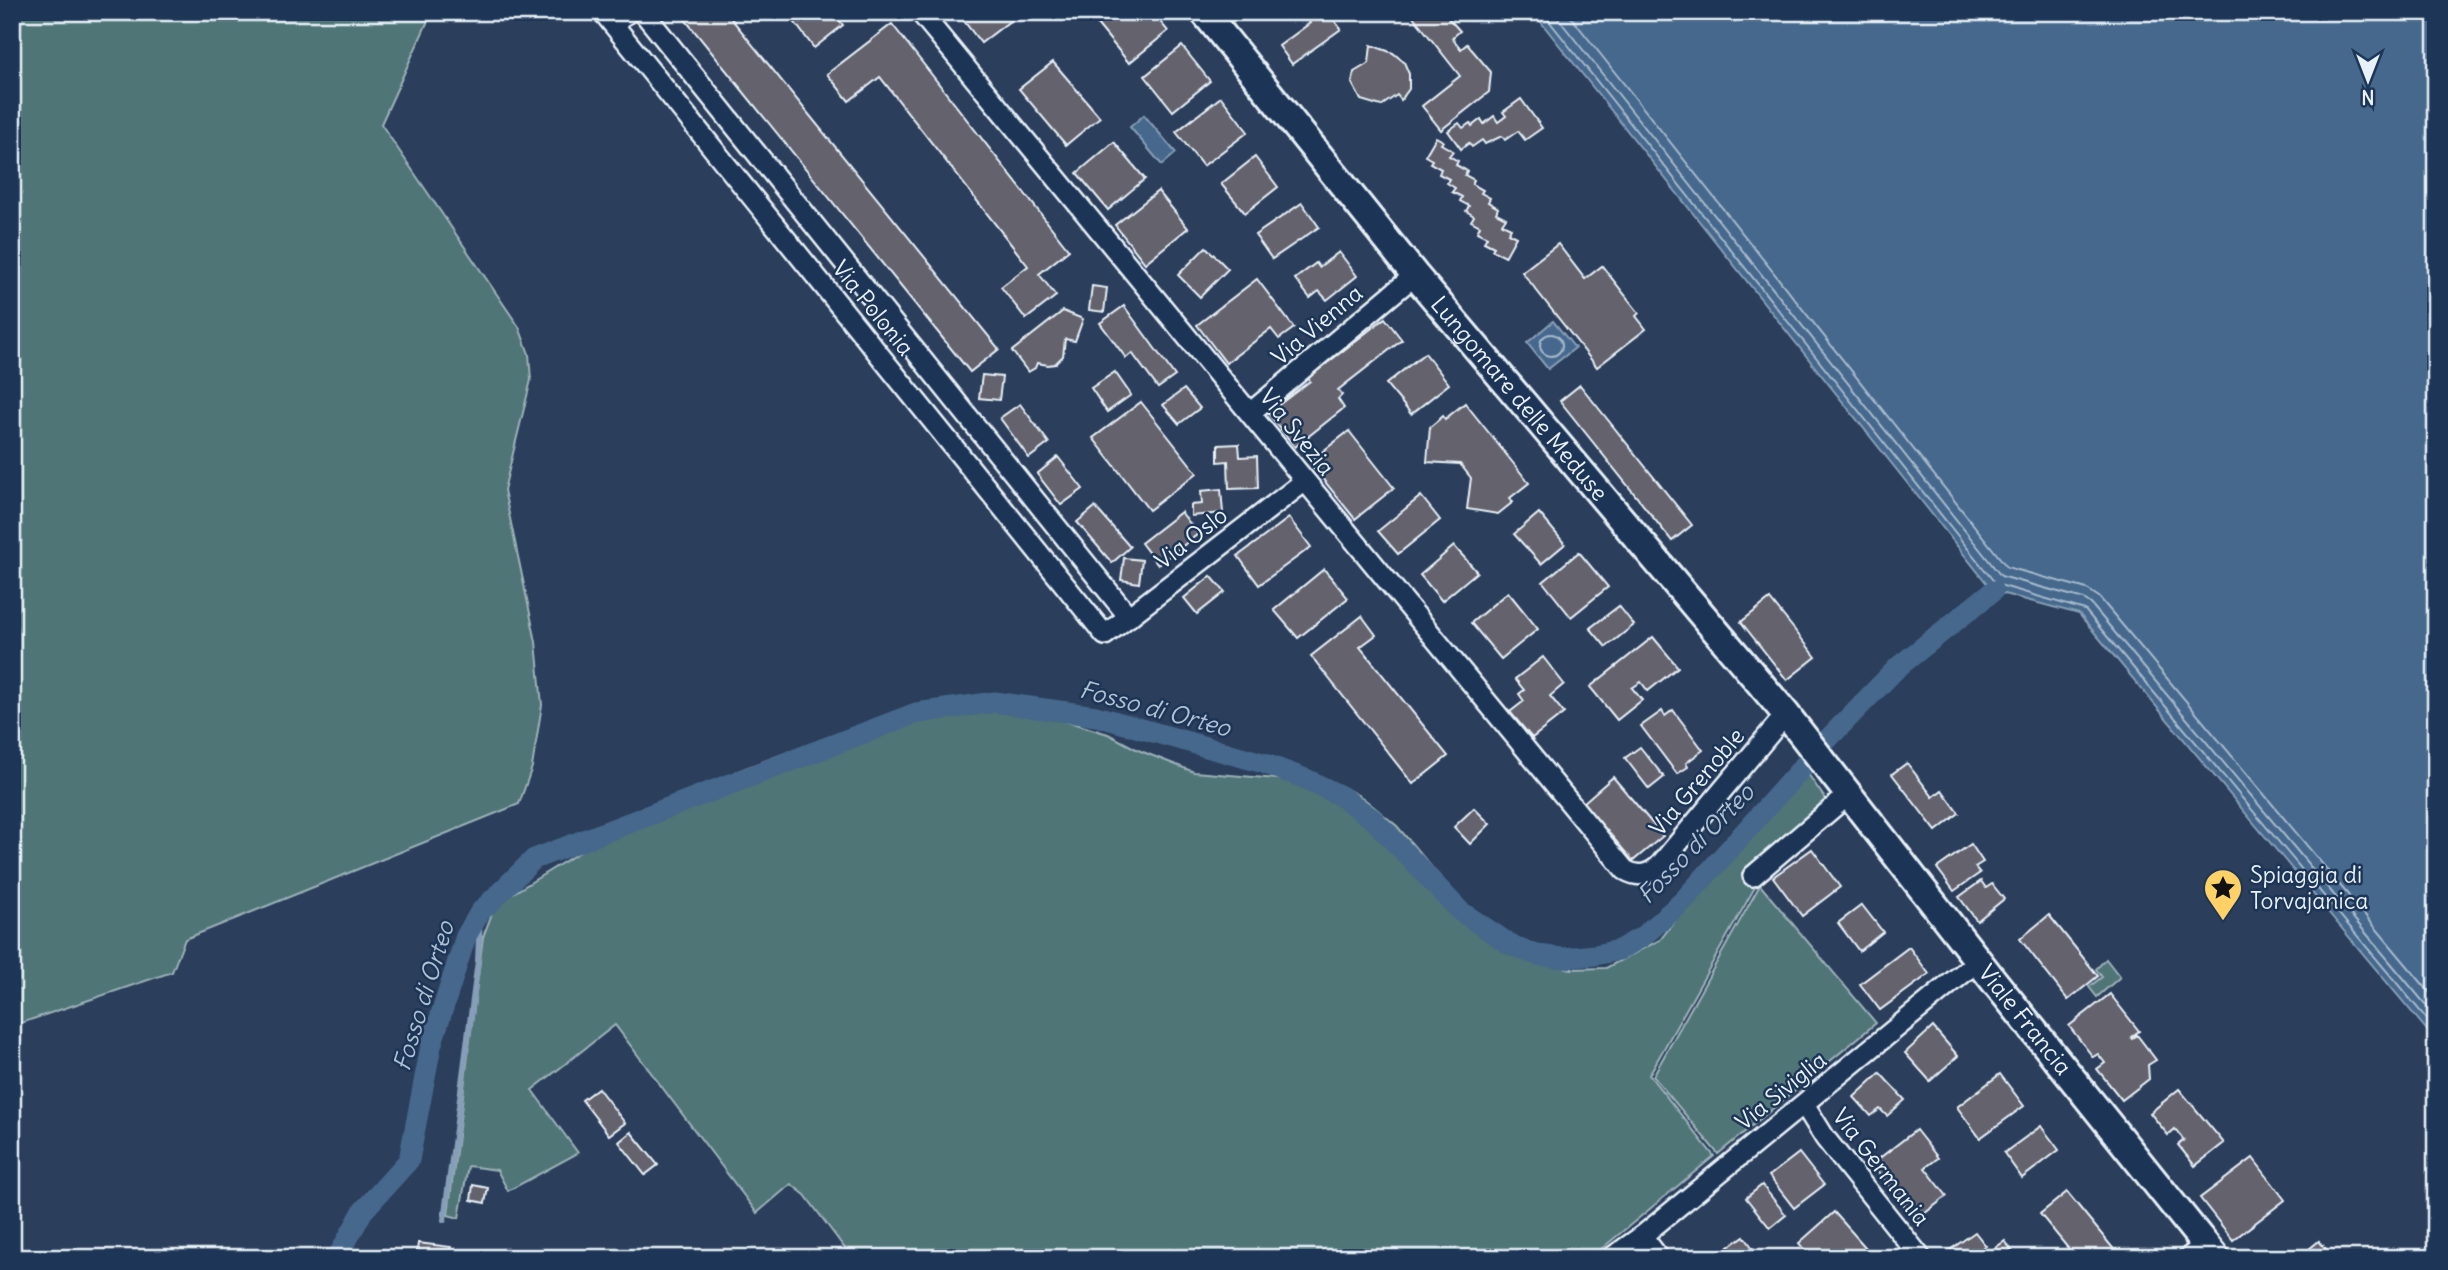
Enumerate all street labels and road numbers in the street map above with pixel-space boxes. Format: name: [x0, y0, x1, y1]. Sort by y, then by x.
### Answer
street label: Via Polonia: [826, 254, 921, 361]
street label: Via Vienna: [1265, 278, 1368, 371]
street label: Lungomare delle Meduse: [1425, 290, 1615, 507]
street label: Via Svezia: [1254, 382, 1341, 481]
street label: Via Oslo: [1148, 500, 1233, 575]
street label: Via Grenoble: [1643, 722, 1750, 842]
street label: Viale Francia: [1972, 958, 2078, 1081]
street label: Via Siviglia: [1729, 1045, 1832, 1136]
street label: Via Germania: [1826, 1102, 1936, 1231]

